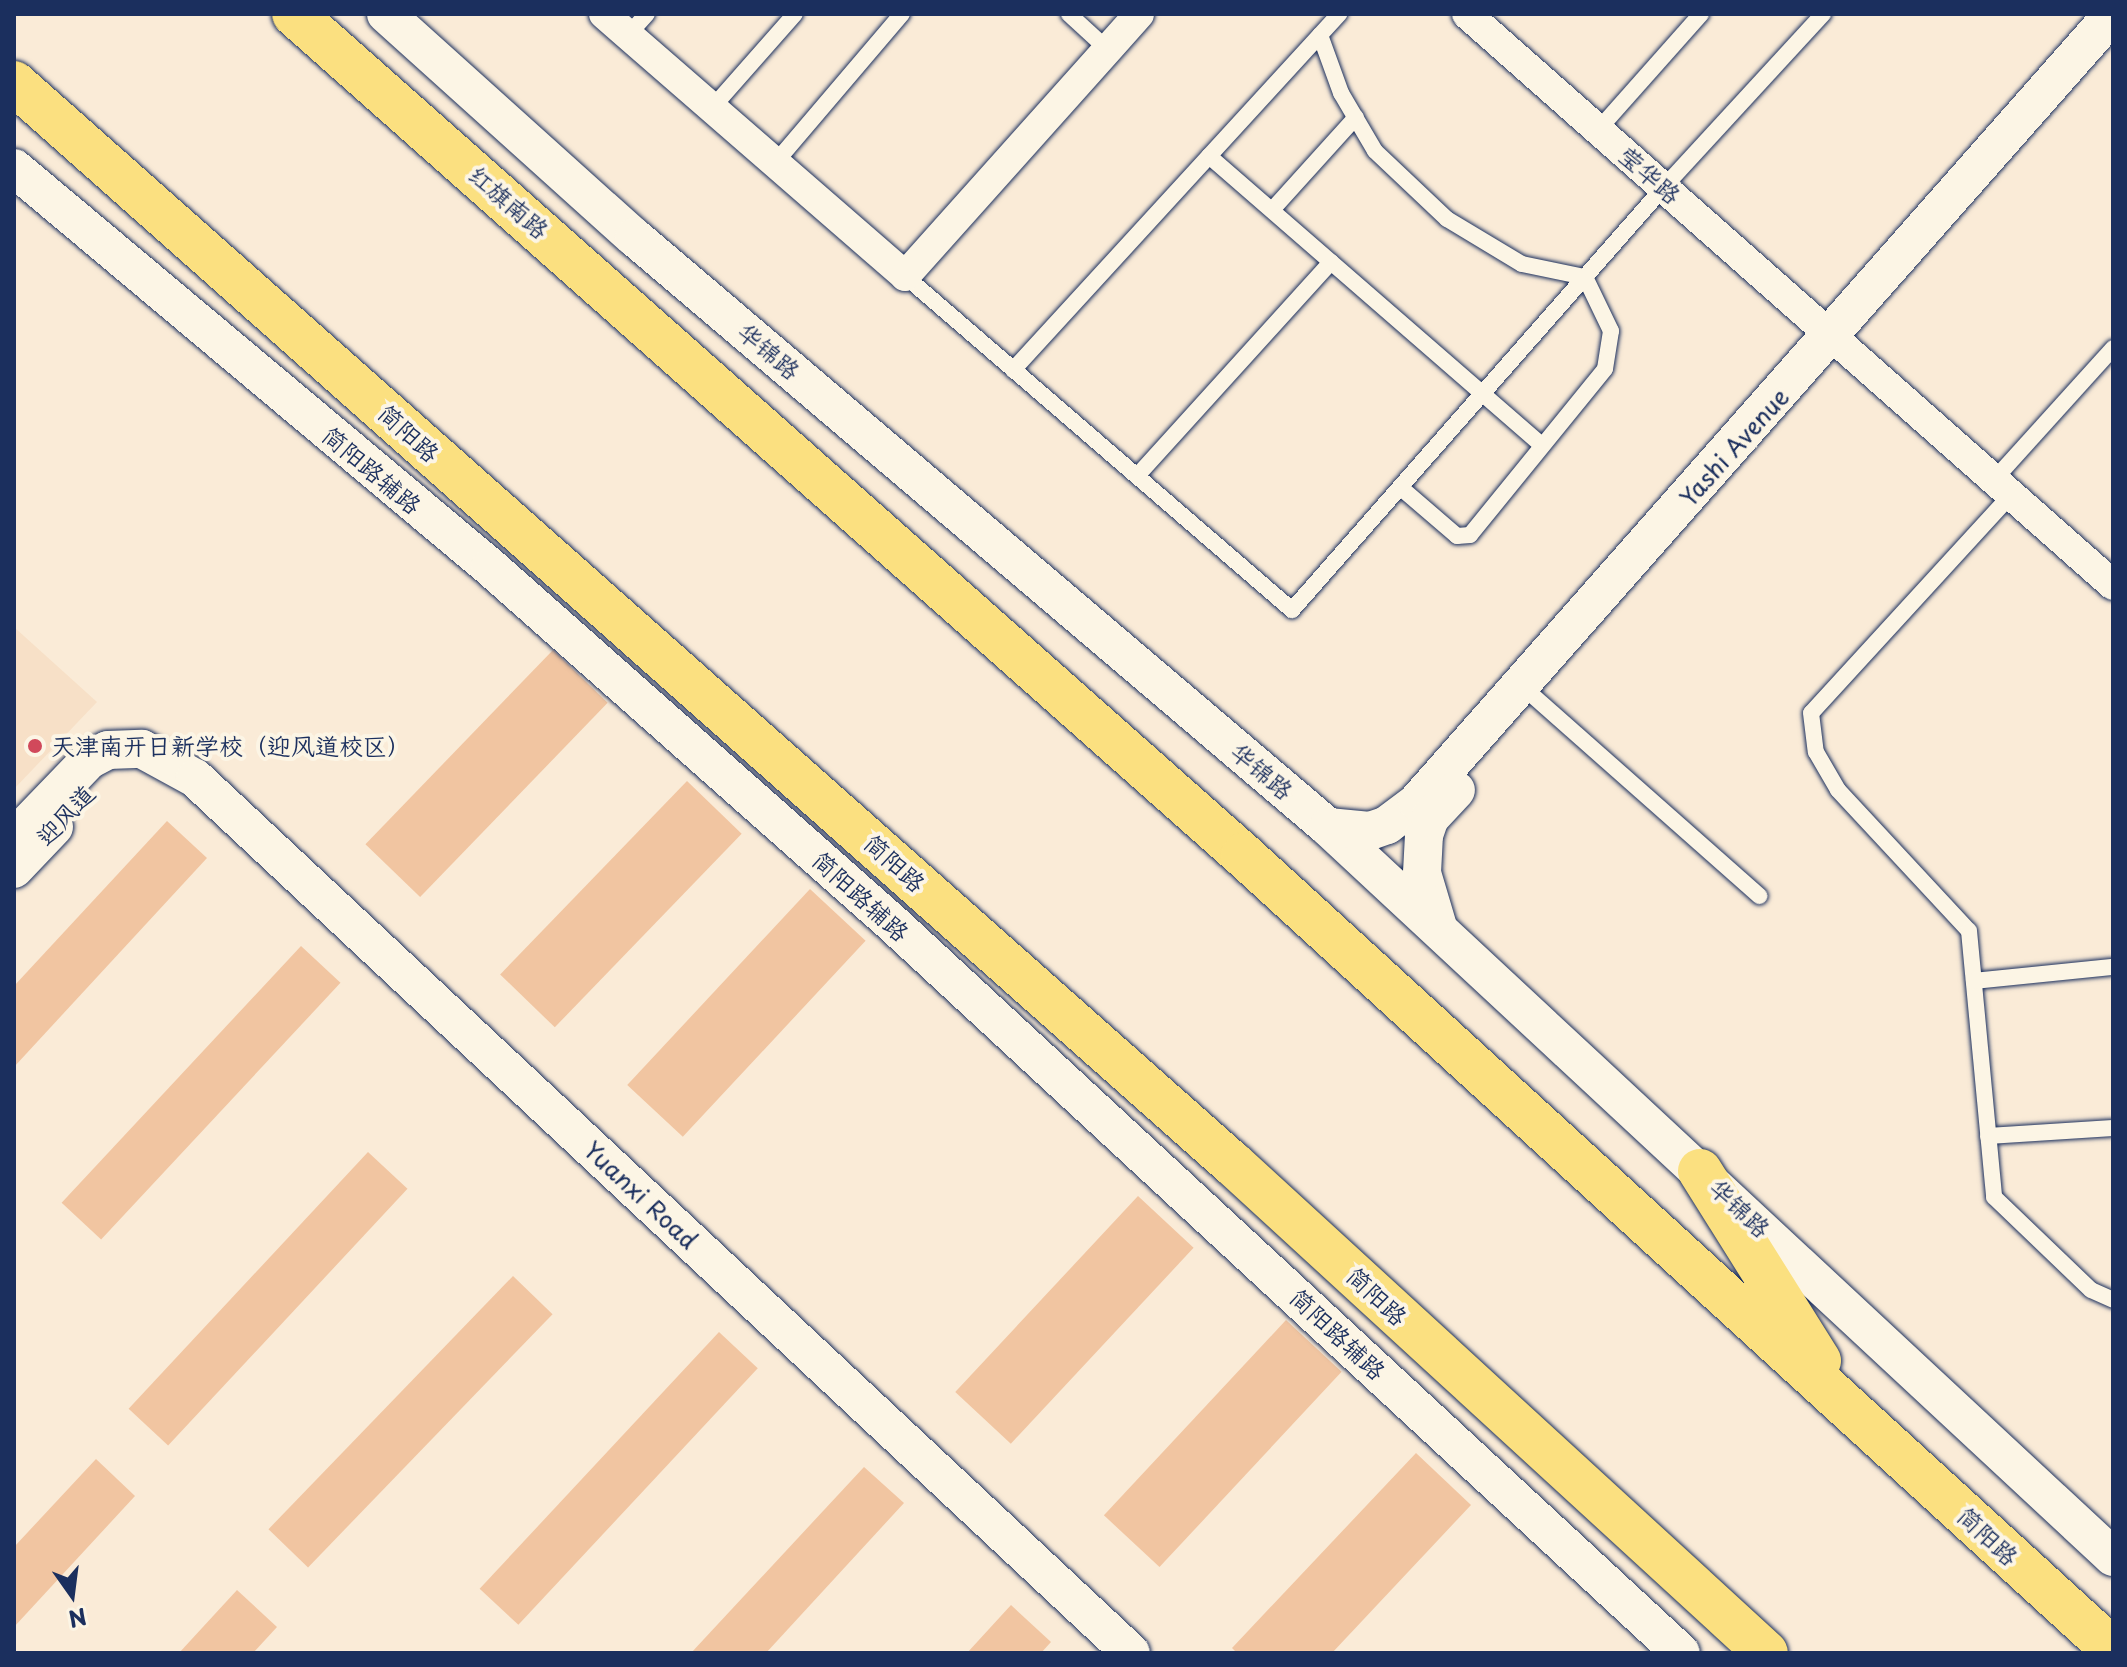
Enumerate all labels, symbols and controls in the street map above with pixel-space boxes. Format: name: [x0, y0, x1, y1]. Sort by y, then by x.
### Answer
street label: 莹华路: [1613, 141, 1687, 209]
street label: 红旗南路: [463, 160, 555, 244]
street label: 华锦路: [732, 317, 806, 385]
street label: Yashi Avenue: [1674, 382, 1794, 512]
street label: 简阳路: [373, 398, 445, 468]
street label: 简阳路辅路: [317, 420, 427, 520]
place label: 天津南开日新学校（迎风道校区）: [51, 732, 411, 760]
marker: 天津南开日新学校（迎风道校区）: [26, 737, 44, 755]
street label: 华锦路: [1225, 737, 1299, 805]
street label: 迎风道: [30, 779, 100, 851]
street label: 简阳路: [859, 828, 931, 898]
street label: 简阳路辅路: [807, 845, 915, 947]
street label: Yuanxi Road: [579, 1136, 703, 1254]
street label: 华锦路: [1704, 1173, 1776, 1243]
street label: 简阳路: [1341, 1261, 1413, 1331]
street label: 简阳路辅路: [1284, 1283, 1392, 1385]
street label: 简阳路: [1952, 1501, 2024, 1571]
north arrow: [32, 1555, 112, 1635]
text: N: [65, 1601, 90, 1637]

